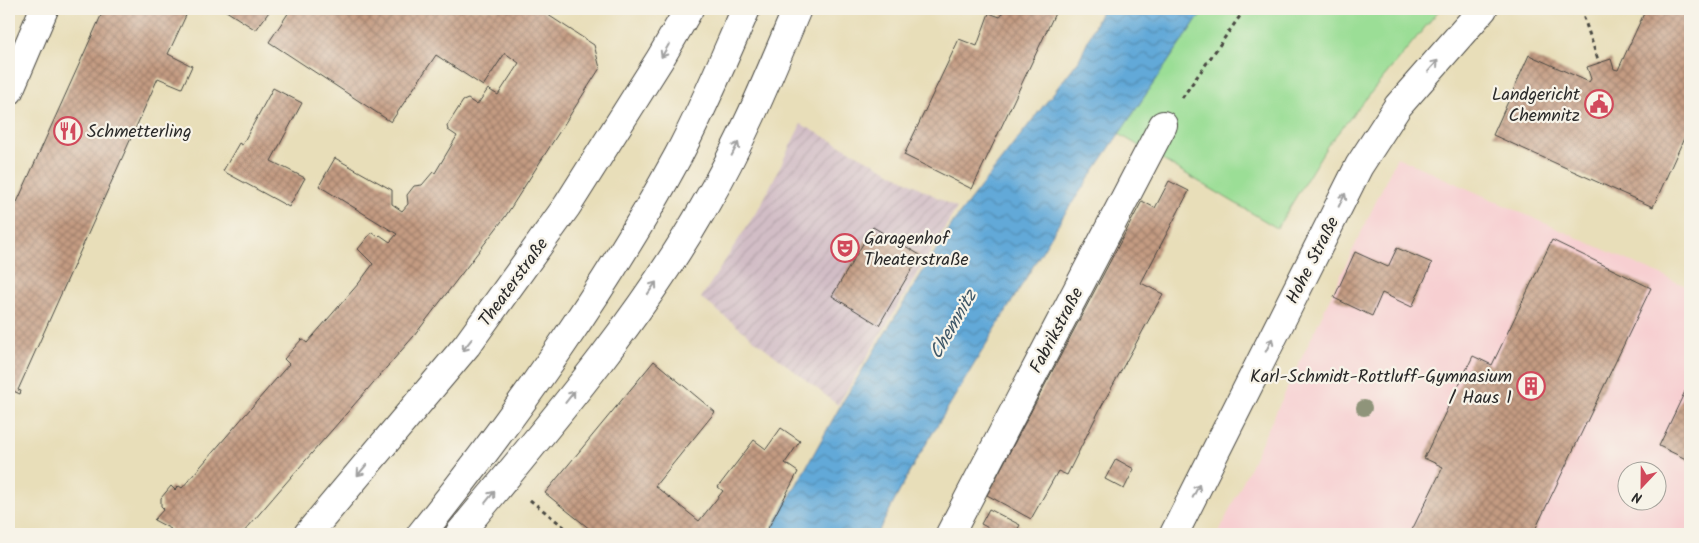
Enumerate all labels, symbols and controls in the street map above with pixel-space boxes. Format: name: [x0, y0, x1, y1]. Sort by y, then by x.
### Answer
one-way arrow: [659, 44, 669, 58]
one-way arrow: [1427, 60, 1438, 73]
place label: Landgericht Chemnitz: [1492, 81, 1581, 131]
public building icon: Landgericht Chemnitz: [1584, 89, 1614, 119]
restaurant icon: Schmetterling: [53, 116, 83, 146]
place label: Schmetterling: [87, 118, 191, 147]
one-way arrow: [730, 141, 740, 156]
one-way arrow: [1338, 193, 1347, 208]
street label: Hohe Straße: [1279, 212, 1348, 309]
place label: Garagenhof Theaterstraße: [864, 225, 969, 275]
street label: Theaterstraße: [472, 232, 557, 334]
theatre icon: Garagenhof Theaterstraße: [830, 233, 860, 263]
one-way arrow: [647, 281, 657, 295]
water label: Chemnitz: [922, 283, 986, 365]
street label: Fabrikstraße: [1023, 283, 1092, 379]
one-way arrow: [461, 338, 472, 351]
one-way arrow: [1264, 338, 1274, 353]
place label: Karl-Schmidt-Rottluff-Gymnasium / Haus 1: [1250, 363, 1512, 413]
building icon: Karl-Schmidt-Rottluff-Gymnasium / Haus 1: [1516, 371, 1546, 401]
one-way arrow: [564, 391, 575, 404]
north arrow: [1616, 460, 1666, 510]
one-way arrow: [357, 463, 368, 476]
one-way arrow: [1191, 483, 1201, 498]
text: N: [1629, 485, 1646, 509]
one-way arrow: [485, 490, 496, 503]

